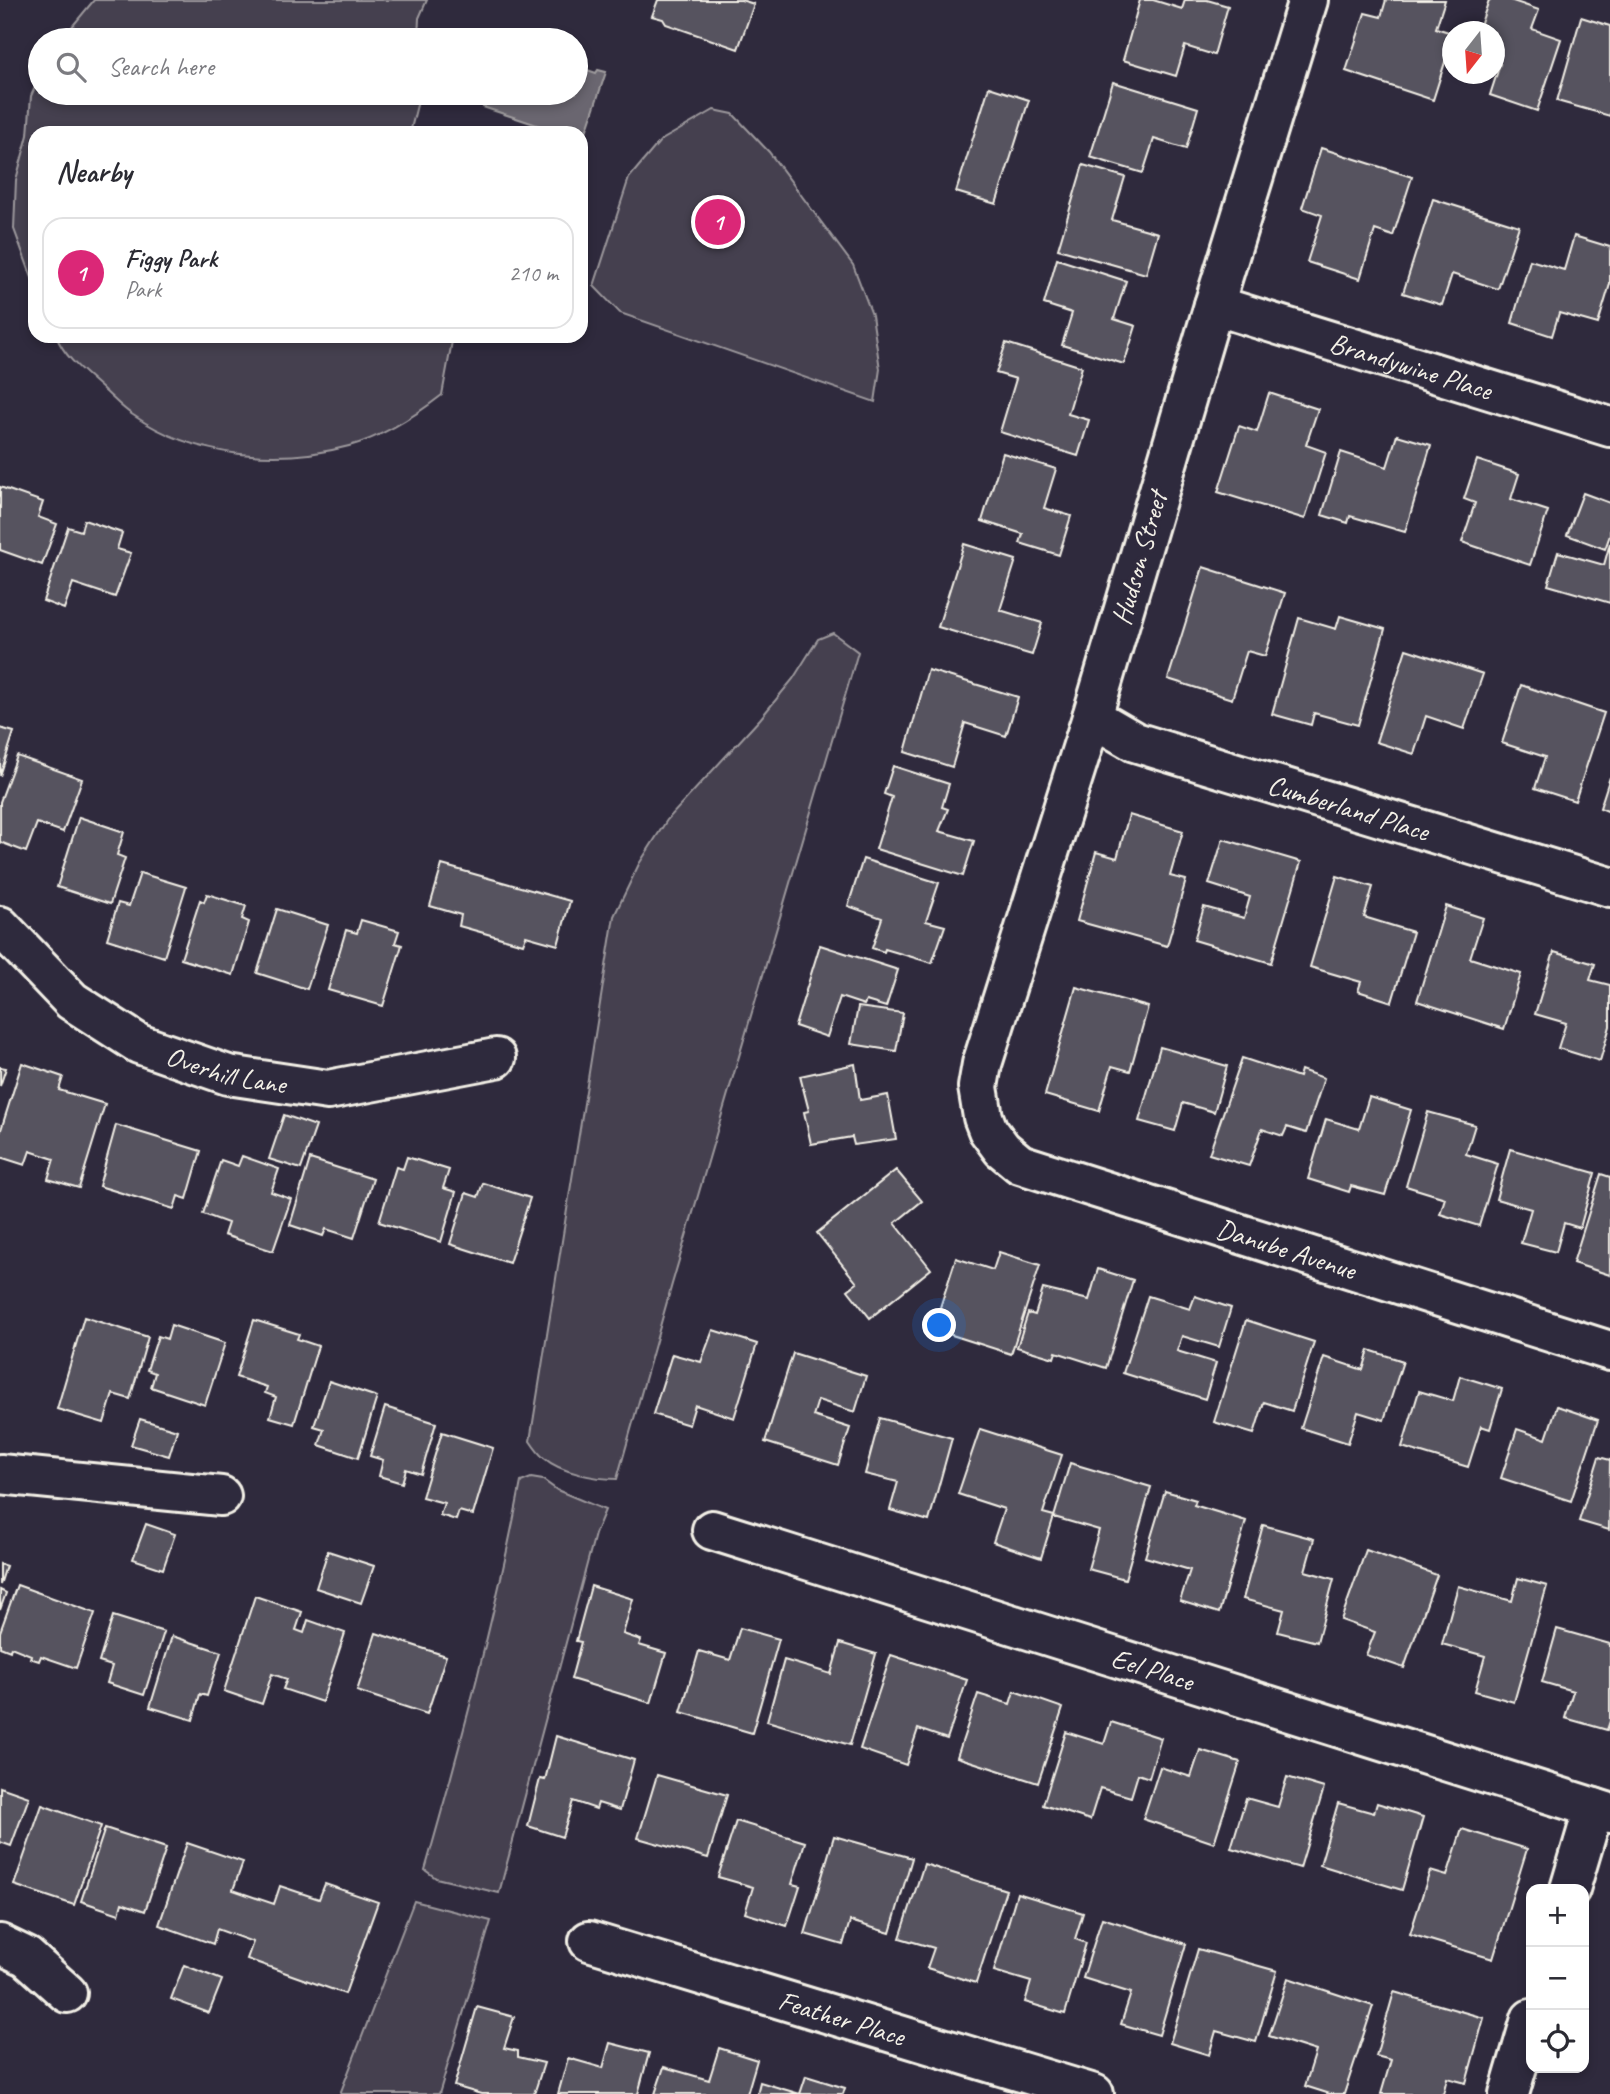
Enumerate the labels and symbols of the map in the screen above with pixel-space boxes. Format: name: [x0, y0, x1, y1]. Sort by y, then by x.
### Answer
north arrow: [1442, 21, 1505, 84]
pin: 1: [695, 196, 741, 248]
street label: Brandywine Place: [1326, 324, 1498, 408]
street label: Hudson Street: [1103, 484, 1176, 629]
street label: Cumberland Place: [1264, 766, 1435, 849]
street label: Overhill Lane: [162, 1037, 290, 1101]
street label: Danube Avenue: [1212, 1210, 1362, 1287]
your location: [922, 1308, 956, 1342]
street label: Eel Place: [1107, 1640, 1200, 1699]
street label: Feather Place: [774, 1982, 911, 2054]

